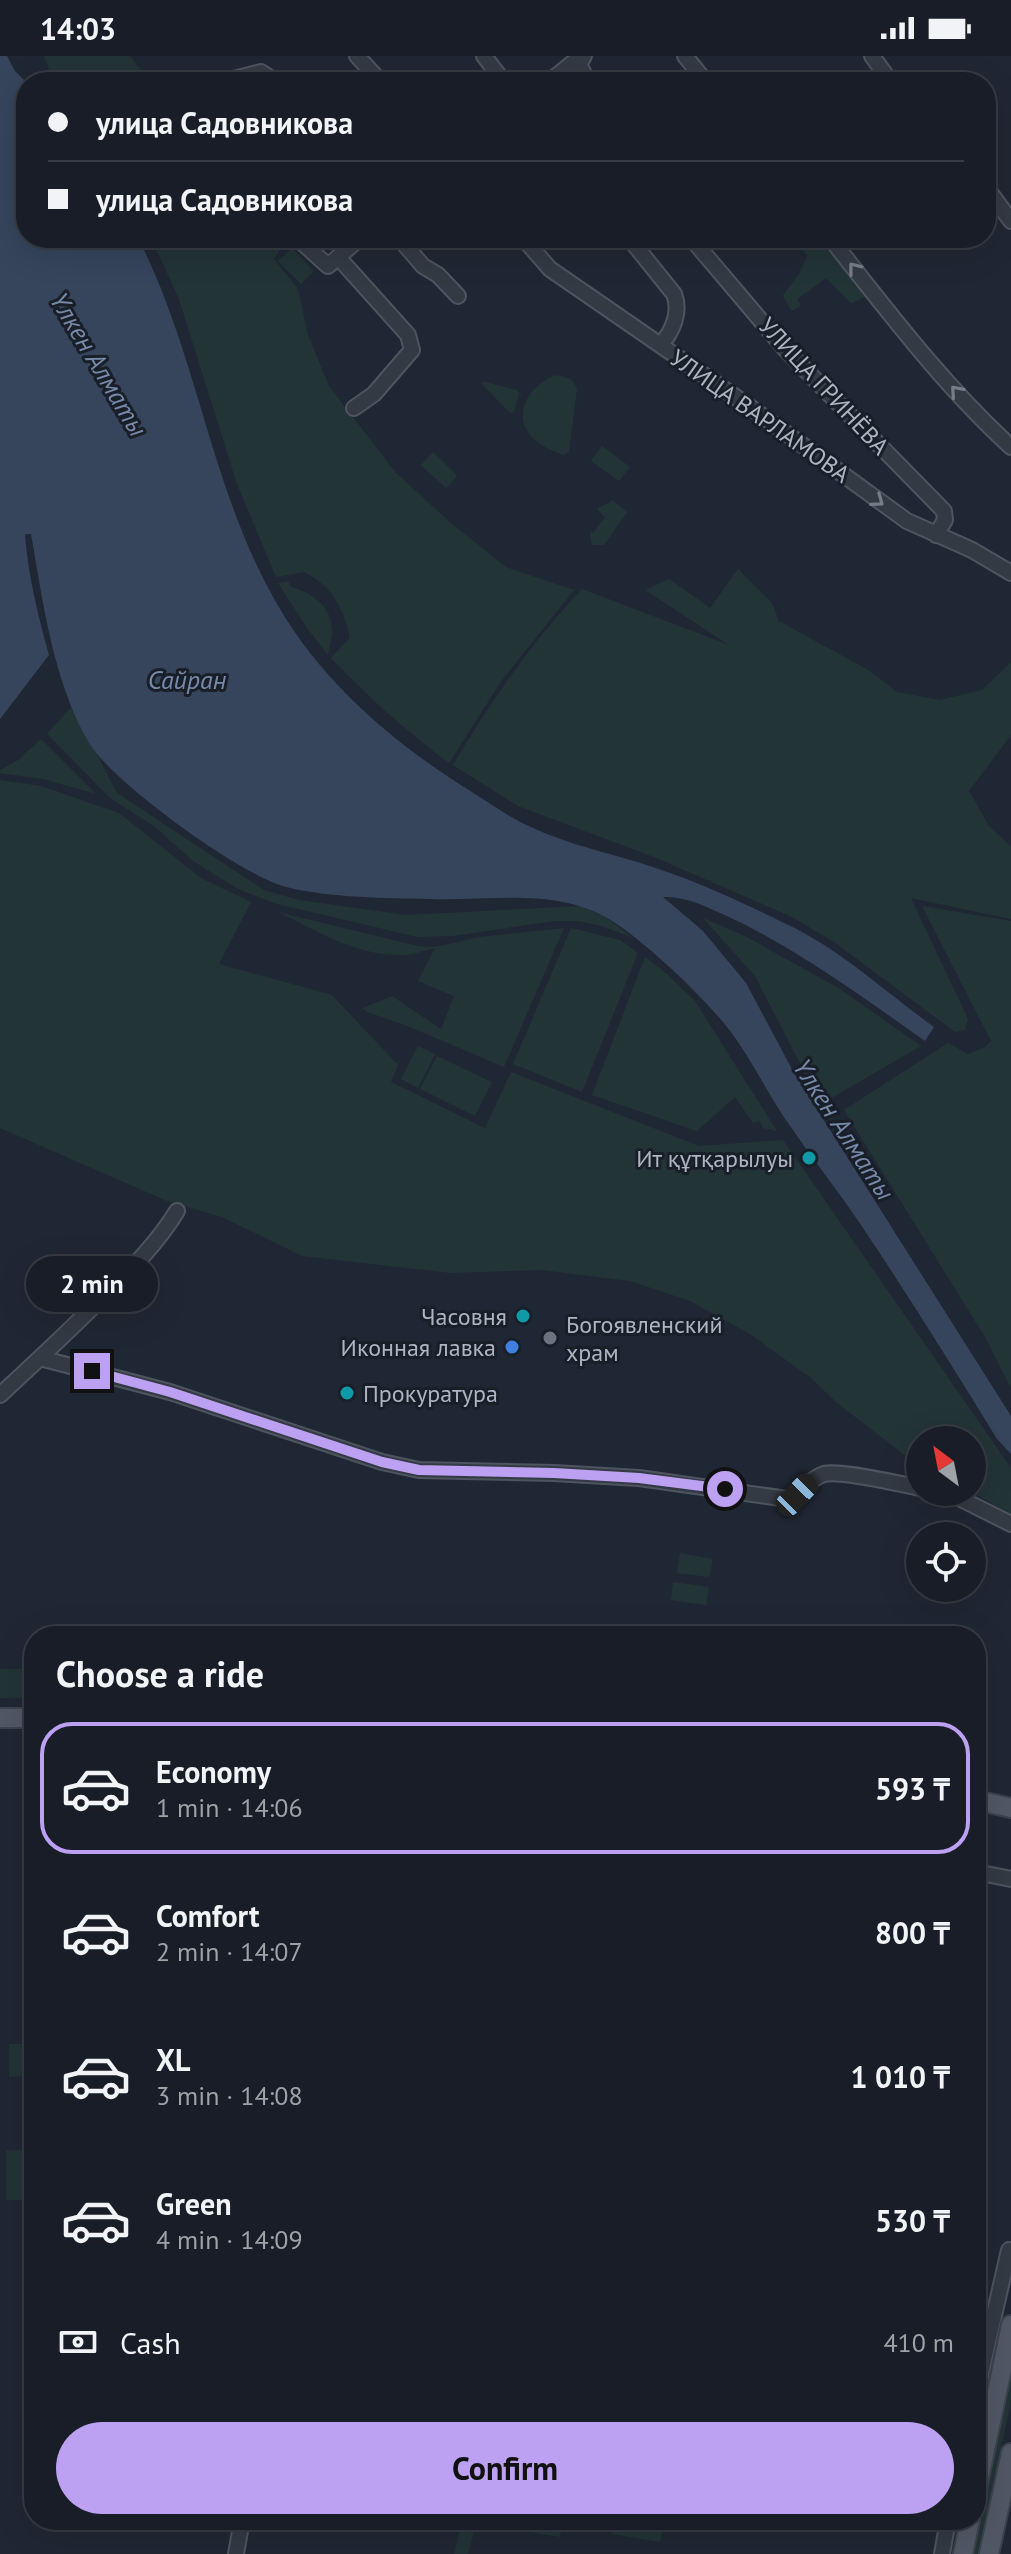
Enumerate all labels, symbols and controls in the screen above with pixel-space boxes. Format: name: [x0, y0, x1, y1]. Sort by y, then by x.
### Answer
text: 14:03: [40, 9, 116, 48]
text: улица Садовникова: [96, 103, 353, 142]
text: улица Садовникова: [96, 180, 353, 219]
one-way arrow: [849, 262, 863, 277]
water label: Үлкен Алматы: [43, 286, 155, 442]
street label: УЛИЦА ГРИНЁВА: [752, 311, 896, 461]
street label: УЛИЦА ВАРЛАМОВА: [664, 342, 856, 490]
one-way arrow: [951, 386, 966, 401]
one-way arrow: [870, 491, 884, 505]
water label: Сайран: [148, 663, 227, 696]
water label: Үлкен Алматы: [786, 1052, 902, 1206]
place label: Ит құтқарылуы: [636, 1143, 793, 1174]
marker: Ит құтқарылуы: [800, 1149, 818, 1167]
callout: 2 min: [26, 1255, 158, 1311]
text: 2 min: [60, 1267, 124, 1300]
place label: Часовня: [421, 1301, 507, 1332]
marker: Часовня: [514, 1307, 532, 1325]
place label: Богоявленский храм: [566, 1309, 723, 1368]
marker: Богоявленский храм: [541, 1329, 559, 1347]
place label: Иконная лавка: [341, 1332, 496, 1363]
marker: Иконная лавка: [503, 1338, 521, 1356]
route end: [74, 1353, 110, 1389]
place label: Прокуратура: [363, 1378, 498, 1409]
marker: Прокуратура: [338, 1384, 356, 1402]
north arrow: [906, 1426, 986, 1506]
map controls: [906, 1426, 986, 1602]
car: [772, 1469, 822, 1521]
route start: [707, 1471, 743, 1507]
button: locate: [906, 1522, 986, 1602]
text: Choose a ride: [56, 1650, 264, 1697]
icon: car: [60, 1752, 132, 1824]
text: Economy: [156, 1752, 271, 1791]
text: 593 ₸: [875, 1769, 950, 1808]
text: 1 min · 14:06: [156, 1791, 303, 1824]
icon: car: [60, 1896, 132, 1968]
text: Comfort: [156, 1896, 259, 1935]
text: 800 ₸: [875, 1913, 950, 1952]
text: 2 min · 14:07: [156, 1935, 303, 1968]
icon: car: [60, 2040, 132, 2112]
text: XL: [156, 2040, 190, 2079]
text: 1 010 ₸: [850, 2057, 950, 2096]
text: 3 min · 14:08: [156, 2079, 303, 2112]
icon: car: [60, 2184, 132, 2256]
text: Green: [156, 2184, 231, 2223]
text: 530 ₸: [875, 2201, 950, 2240]
text: 4 min · 14:09: [156, 2223, 303, 2256]
icon: cash: [56, 2320, 100, 2364]
text: Cash: [120, 2323, 181, 2362]
text: 410 m: [883, 2326, 954, 2359]
button: Confirm: [56, 2422, 954, 2514]

